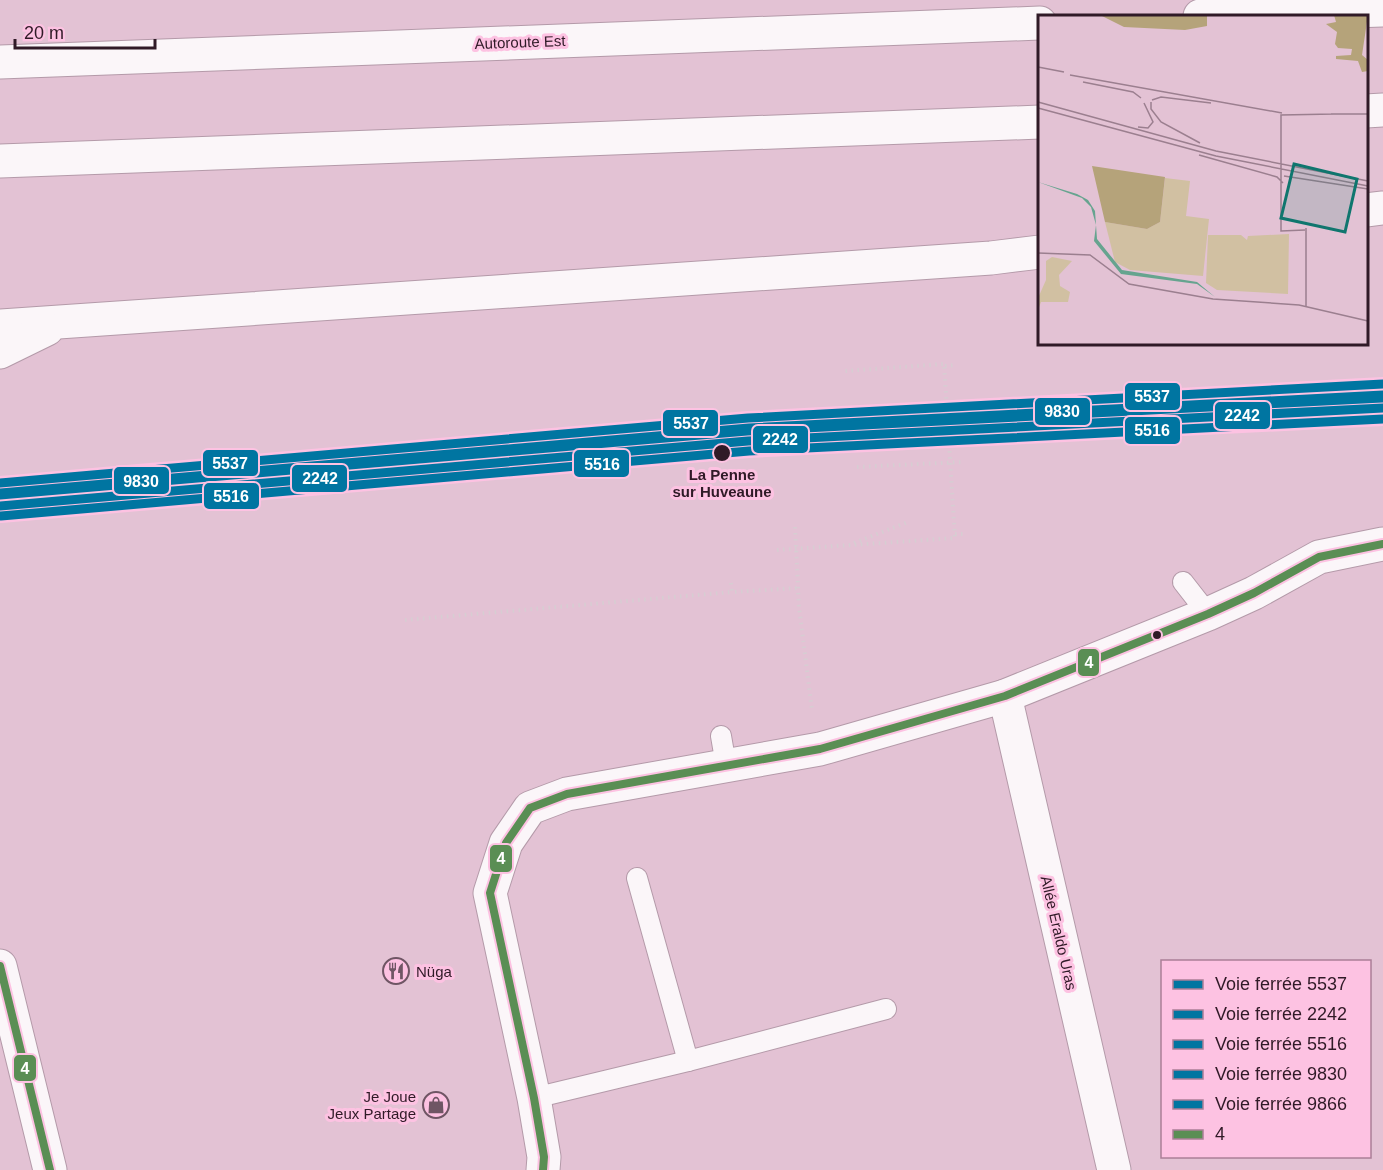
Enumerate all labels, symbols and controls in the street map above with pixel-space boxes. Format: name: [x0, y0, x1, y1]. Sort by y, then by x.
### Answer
scale bar: [15, 12, 154, 50]
inset map: [1038, 15, 1368, 345]
text: 20 m: [24, 23, 64, 43]
street label: Autoroute Est: [474, 32, 567, 52]
line badge: 5537: [1124, 382, 1181, 411]
text: 5537: [1134, 388, 1170, 405]
line badge: 9830: [1034, 397, 1091, 426]
line badge: 2242: [1214, 401, 1271, 430]
text: 9830: [1044, 403, 1080, 420]
text: 2242: [1224, 407, 1260, 424]
line badge: 5537: [662, 409, 719, 437]
text: 5537: [673, 415, 709, 432]
line badge: 5516: [1124, 416, 1181, 445]
text: 5516: [1134, 422, 1170, 439]
line badge: 2242: [752, 425, 809, 454]
text: 2242: [762, 431, 798, 448]
marker: La Penne sur Huveaune: [712, 443, 732, 463]
line badge: 5537: [202, 449, 259, 477]
line badge: 5516: [573, 449, 630, 478]
text: 5537: [212, 455, 248, 472]
text: 5516: [584, 456, 620, 473]
line badge: 2242: [291, 464, 348, 493]
line badge: 9830: [113, 466, 170, 495]
place label: La Penne sur Huveaune: [672, 466, 772, 500]
text: 2242: [302, 470, 338, 487]
text: 9830: [123, 473, 159, 490]
line badge: 5516: [203, 482, 260, 510]
text: 5516: [213, 488, 249, 505]
unlabelled marker: [1151, 629, 1163, 641]
line badge: 4: [1077, 648, 1100, 677]
text: 4: [1085, 654, 1094, 671]
line badge: 4: [489, 844, 513, 873]
text: 4: [497, 850, 506, 867]
street label: Allée Eraldo Uras: [1038, 874, 1080, 992]
restaurant icon: Nüga: [381, 956, 411, 986]
legend: [1161, 960, 1371, 1158]
place label: Nüga: [416, 963, 453, 980]
text: Voie ferrée 5537: [1215, 974, 1347, 994]
text: Voie ferrée 2242: [1215, 1004, 1347, 1024]
text: Voie ferrée 5516: [1215, 1034, 1347, 1054]
line badge: 4: [13, 1054, 37, 1082]
text: 4: [21, 1060, 30, 1077]
text: Voie ferrée 9830: [1215, 1064, 1347, 1084]
place label: Je Joue Jeux Partage: [328, 1088, 416, 1122]
shop icon: Je Joue Jeux Partage: [421, 1090, 451, 1120]
text: Voie ferrée 9866: [1215, 1094, 1347, 1114]
text: 4: [1215, 1124, 1225, 1144]

